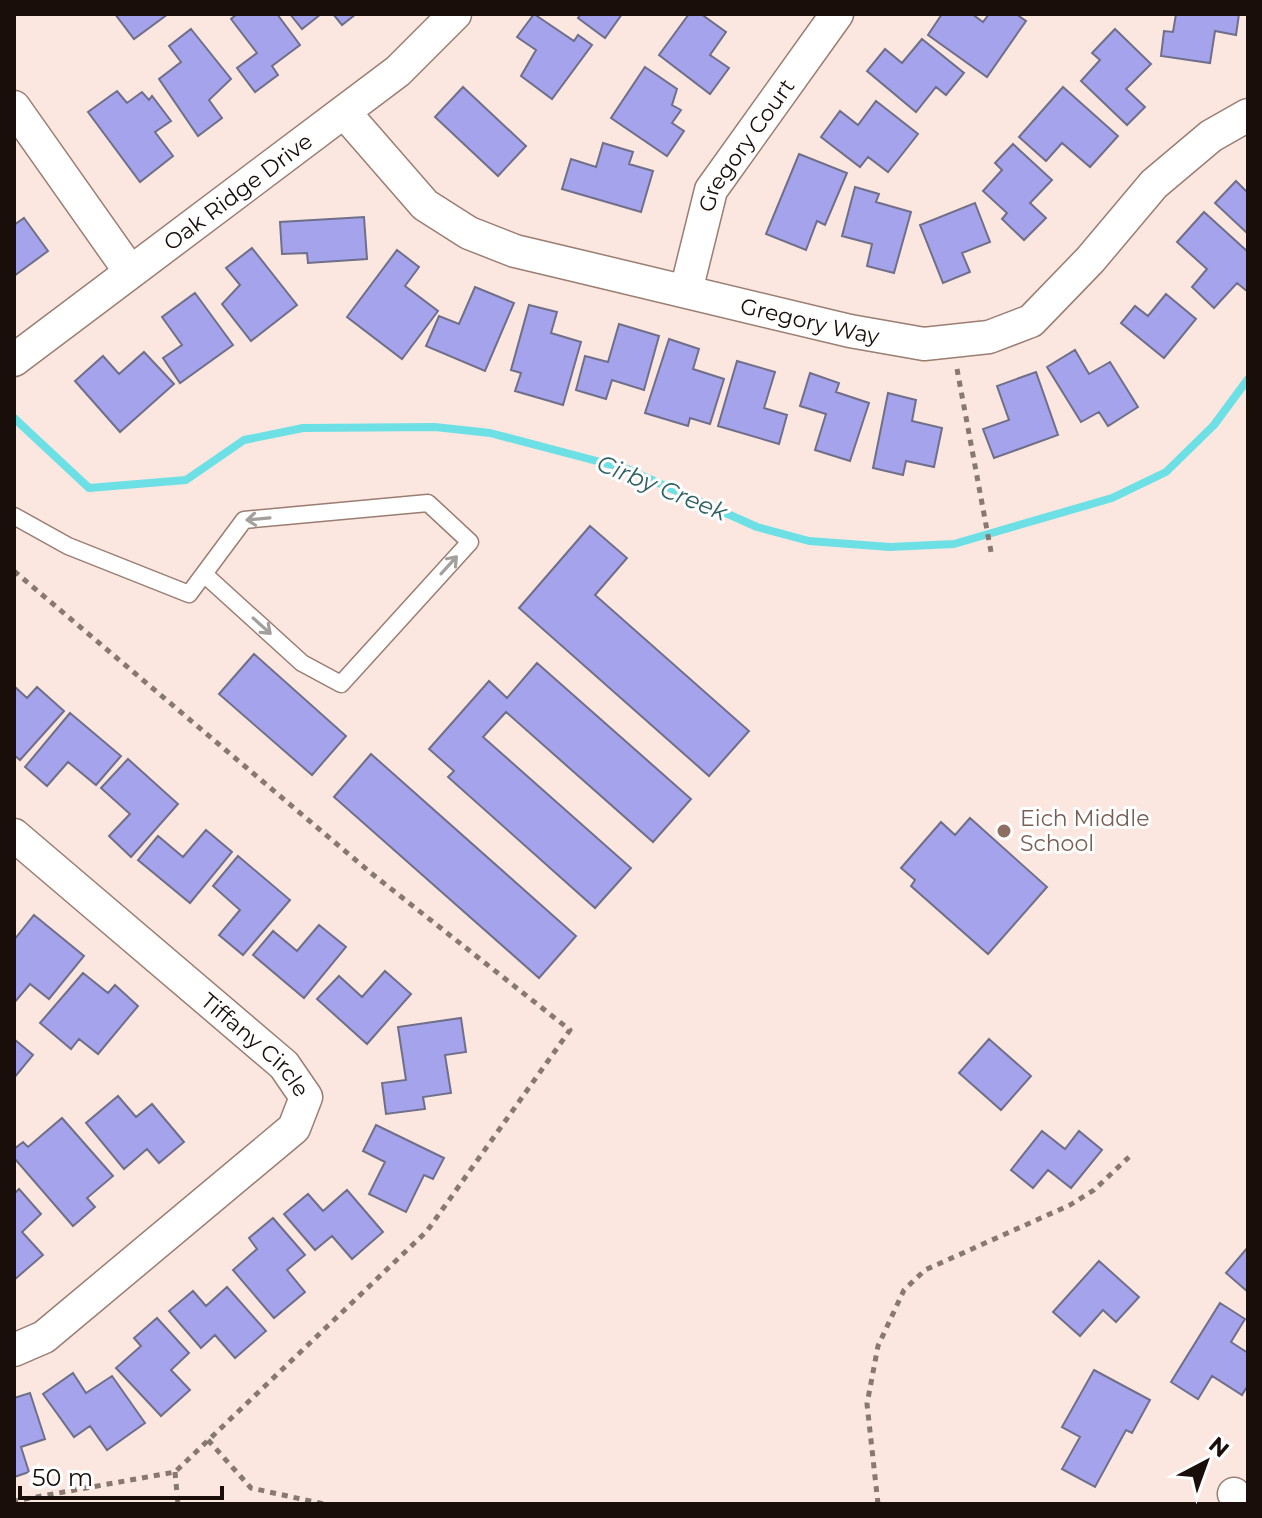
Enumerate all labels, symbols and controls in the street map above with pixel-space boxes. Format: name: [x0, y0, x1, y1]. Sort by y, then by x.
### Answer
street label: Gregory Court: [693, 73, 800, 215]
street label: Oak Ridge Drive: [158, 127, 318, 257]
street label: Gregory Way: [738, 292, 881, 350]
water label: Cirby Creek: [593, 448, 733, 528]
one-way arrow: [245, 511, 272, 526]
one-way arrow: [440, 556, 458, 576]
one-way arrow: [251, 617, 271, 635]
place label: Eich Middle School: [1020, 805, 1149, 857]
marker: Eich Middle School: [995, 822, 1013, 840]
street label: Tiffany Circle: [195, 987, 315, 1102]
north arrow: [1166, 1422, 1246, 1502]
text: N: [1203, 1431, 1234, 1463]
scale bar: [20, 1450, 222, 1500]
text: 50 m: [32, 1463, 93, 1492]

